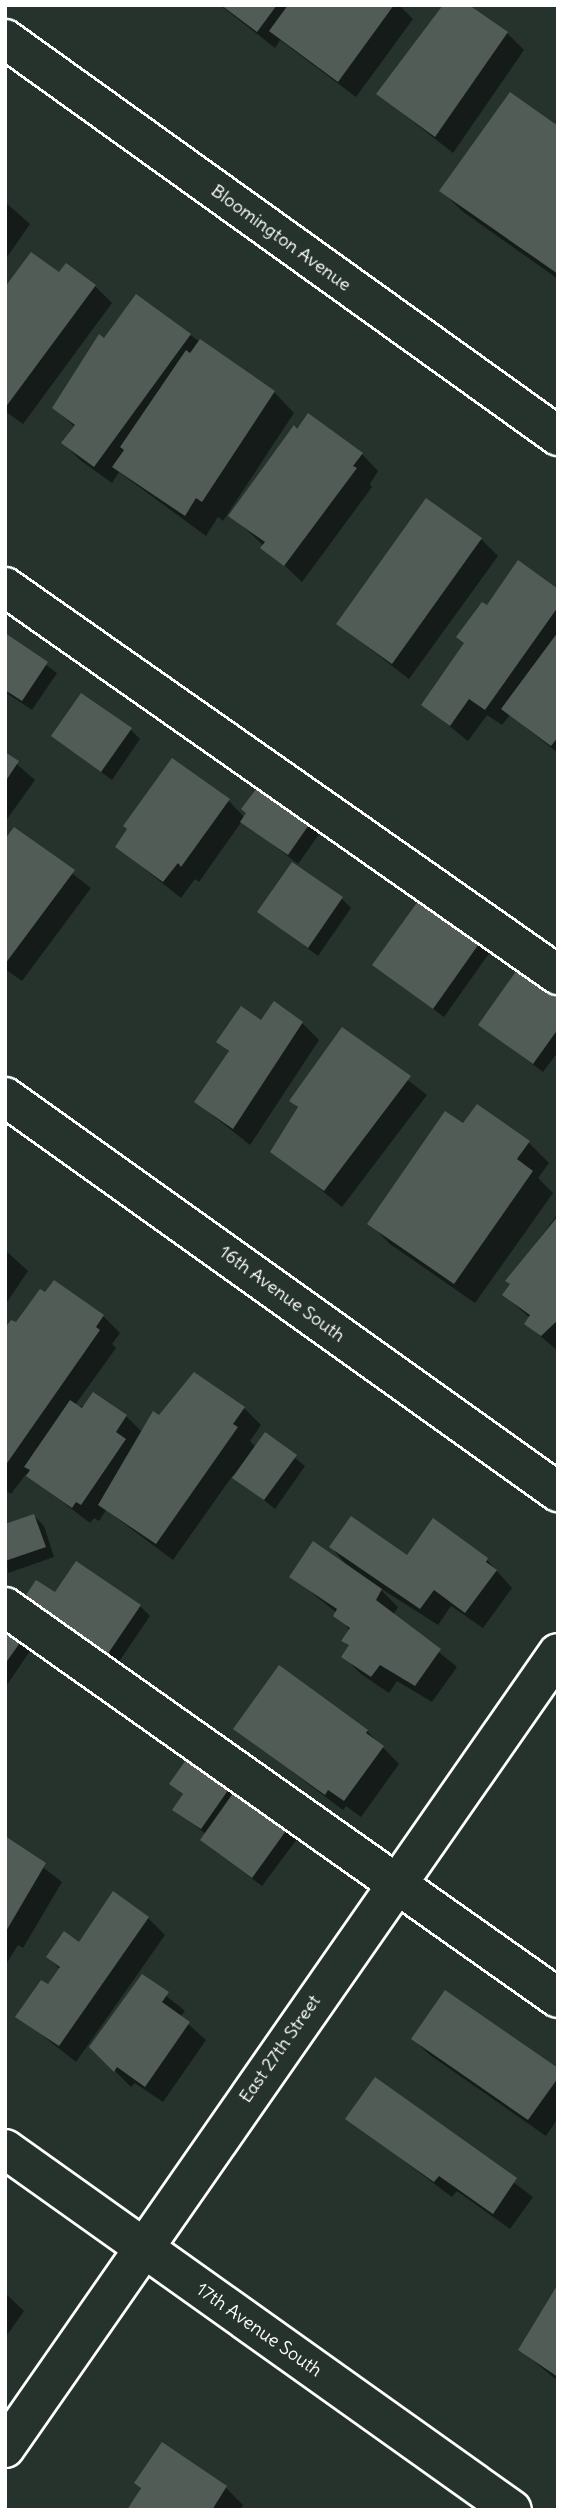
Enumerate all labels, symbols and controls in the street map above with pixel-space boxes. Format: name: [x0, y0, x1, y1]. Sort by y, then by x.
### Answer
street label: Bloomington Avenue: [207, 180, 355, 296]
street label: 16th Avenue South: [215, 1241, 349, 1347]
street label: East 27th Street: [235, 1991, 325, 2107]
street label: 17th Avenue South: [192, 2279, 326, 2381]

